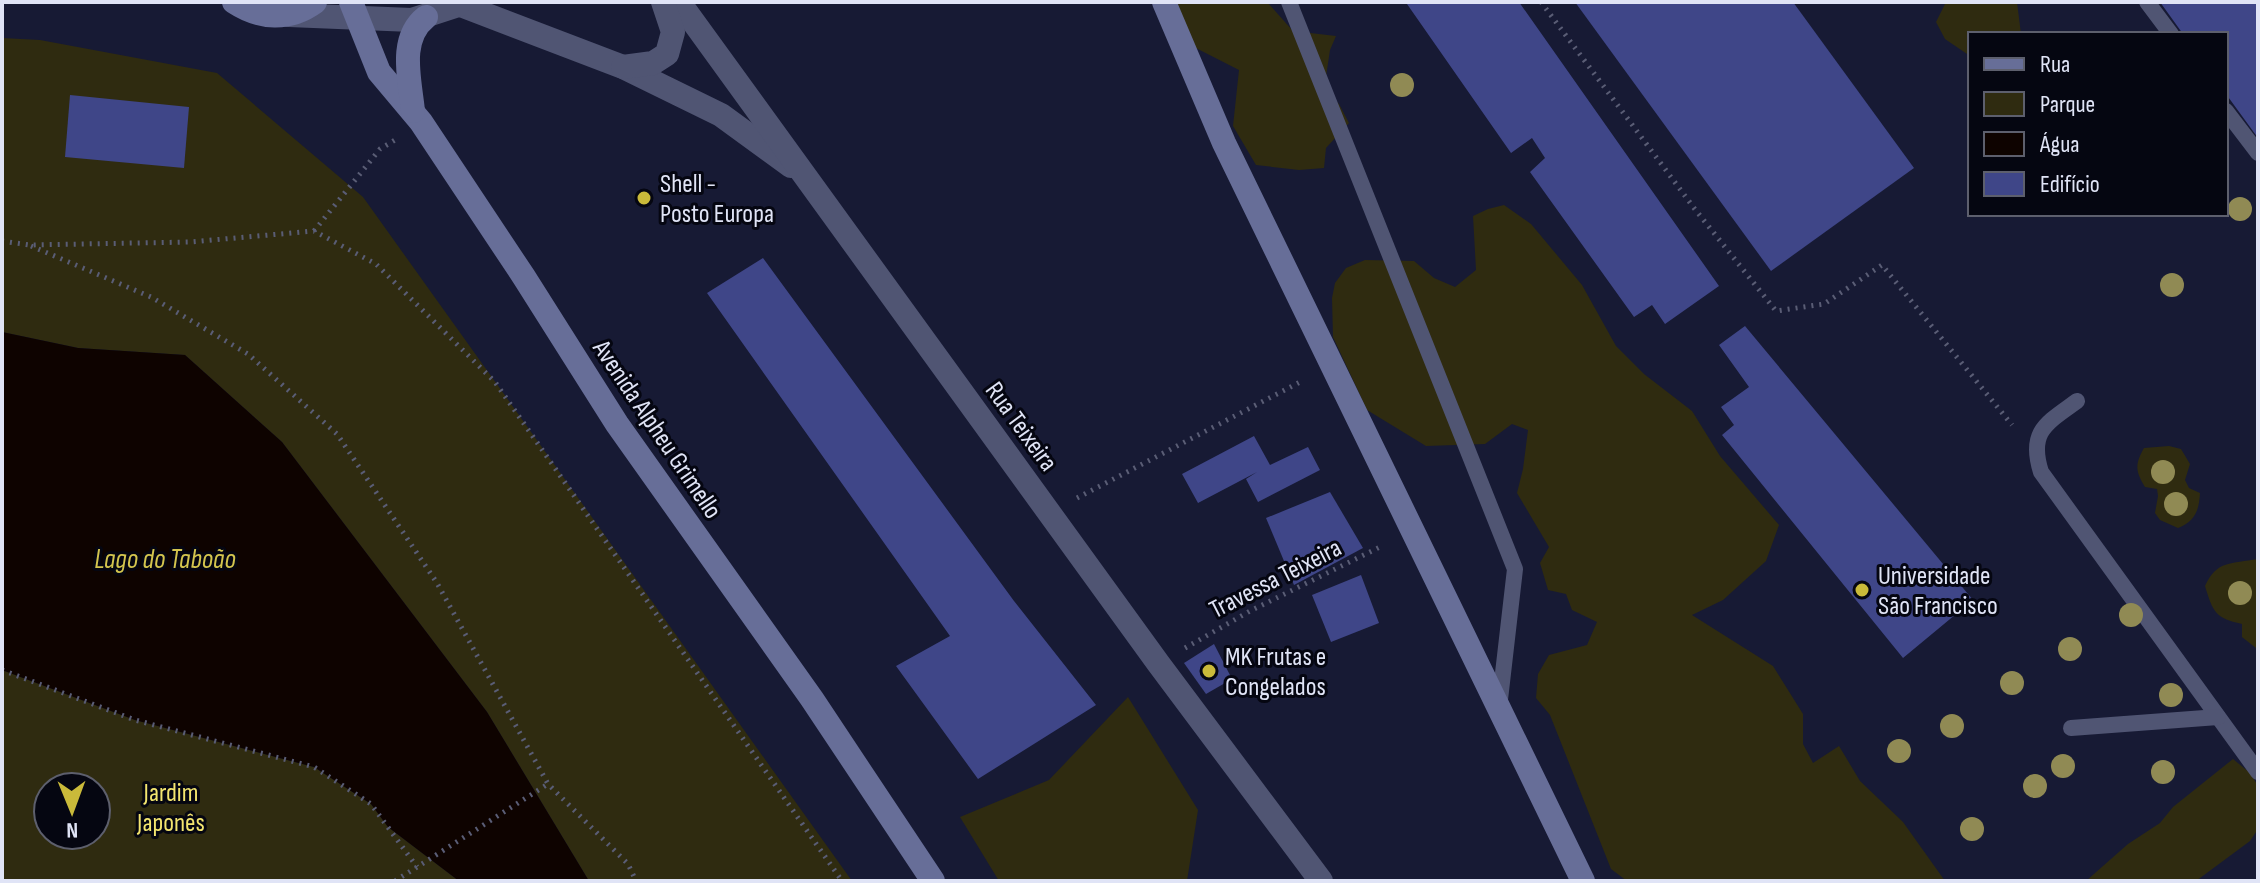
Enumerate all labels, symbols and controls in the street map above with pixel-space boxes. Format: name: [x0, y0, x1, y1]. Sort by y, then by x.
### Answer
legend: [1968, 32, 2228, 216]
text: Rua: [2040, 50, 2070, 79]
text: Parque: [2040, 90, 2095, 119]
text: Água: [2039, 130, 2079, 159]
place label: Shell - Posto Europa: [660, 169, 774, 230]
text: Edifício: [2040, 170, 2100, 199]
marker: Shell - Posto Europa: [635, 189, 653, 207]
street label: Avenida Alpheu Grimello: [585, 334, 728, 525]
street label: Rua Teixeira: [978, 376, 1064, 478]
street label: Travessa Teixeira: [1204, 533, 1347, 626]
water label: Lago do Taboão: [94, 543, 236, 576]
place label: Universidade São Francisco: [1878, 561, 1998, 622]
marker: Universidade São Francisco: [1853, 581, 1871, 599]
place label: MK Frutas e Congelados: [1225, 642, 1326, 703]
marker: MK Frutas e Congelados: [1200, 662, 1218, 680]
north arrow: [32, 771, 112, 851]
park label: Jardim Japonês: [136, 778, 205, 839]
text: N: [66, 816, 78, 843]

